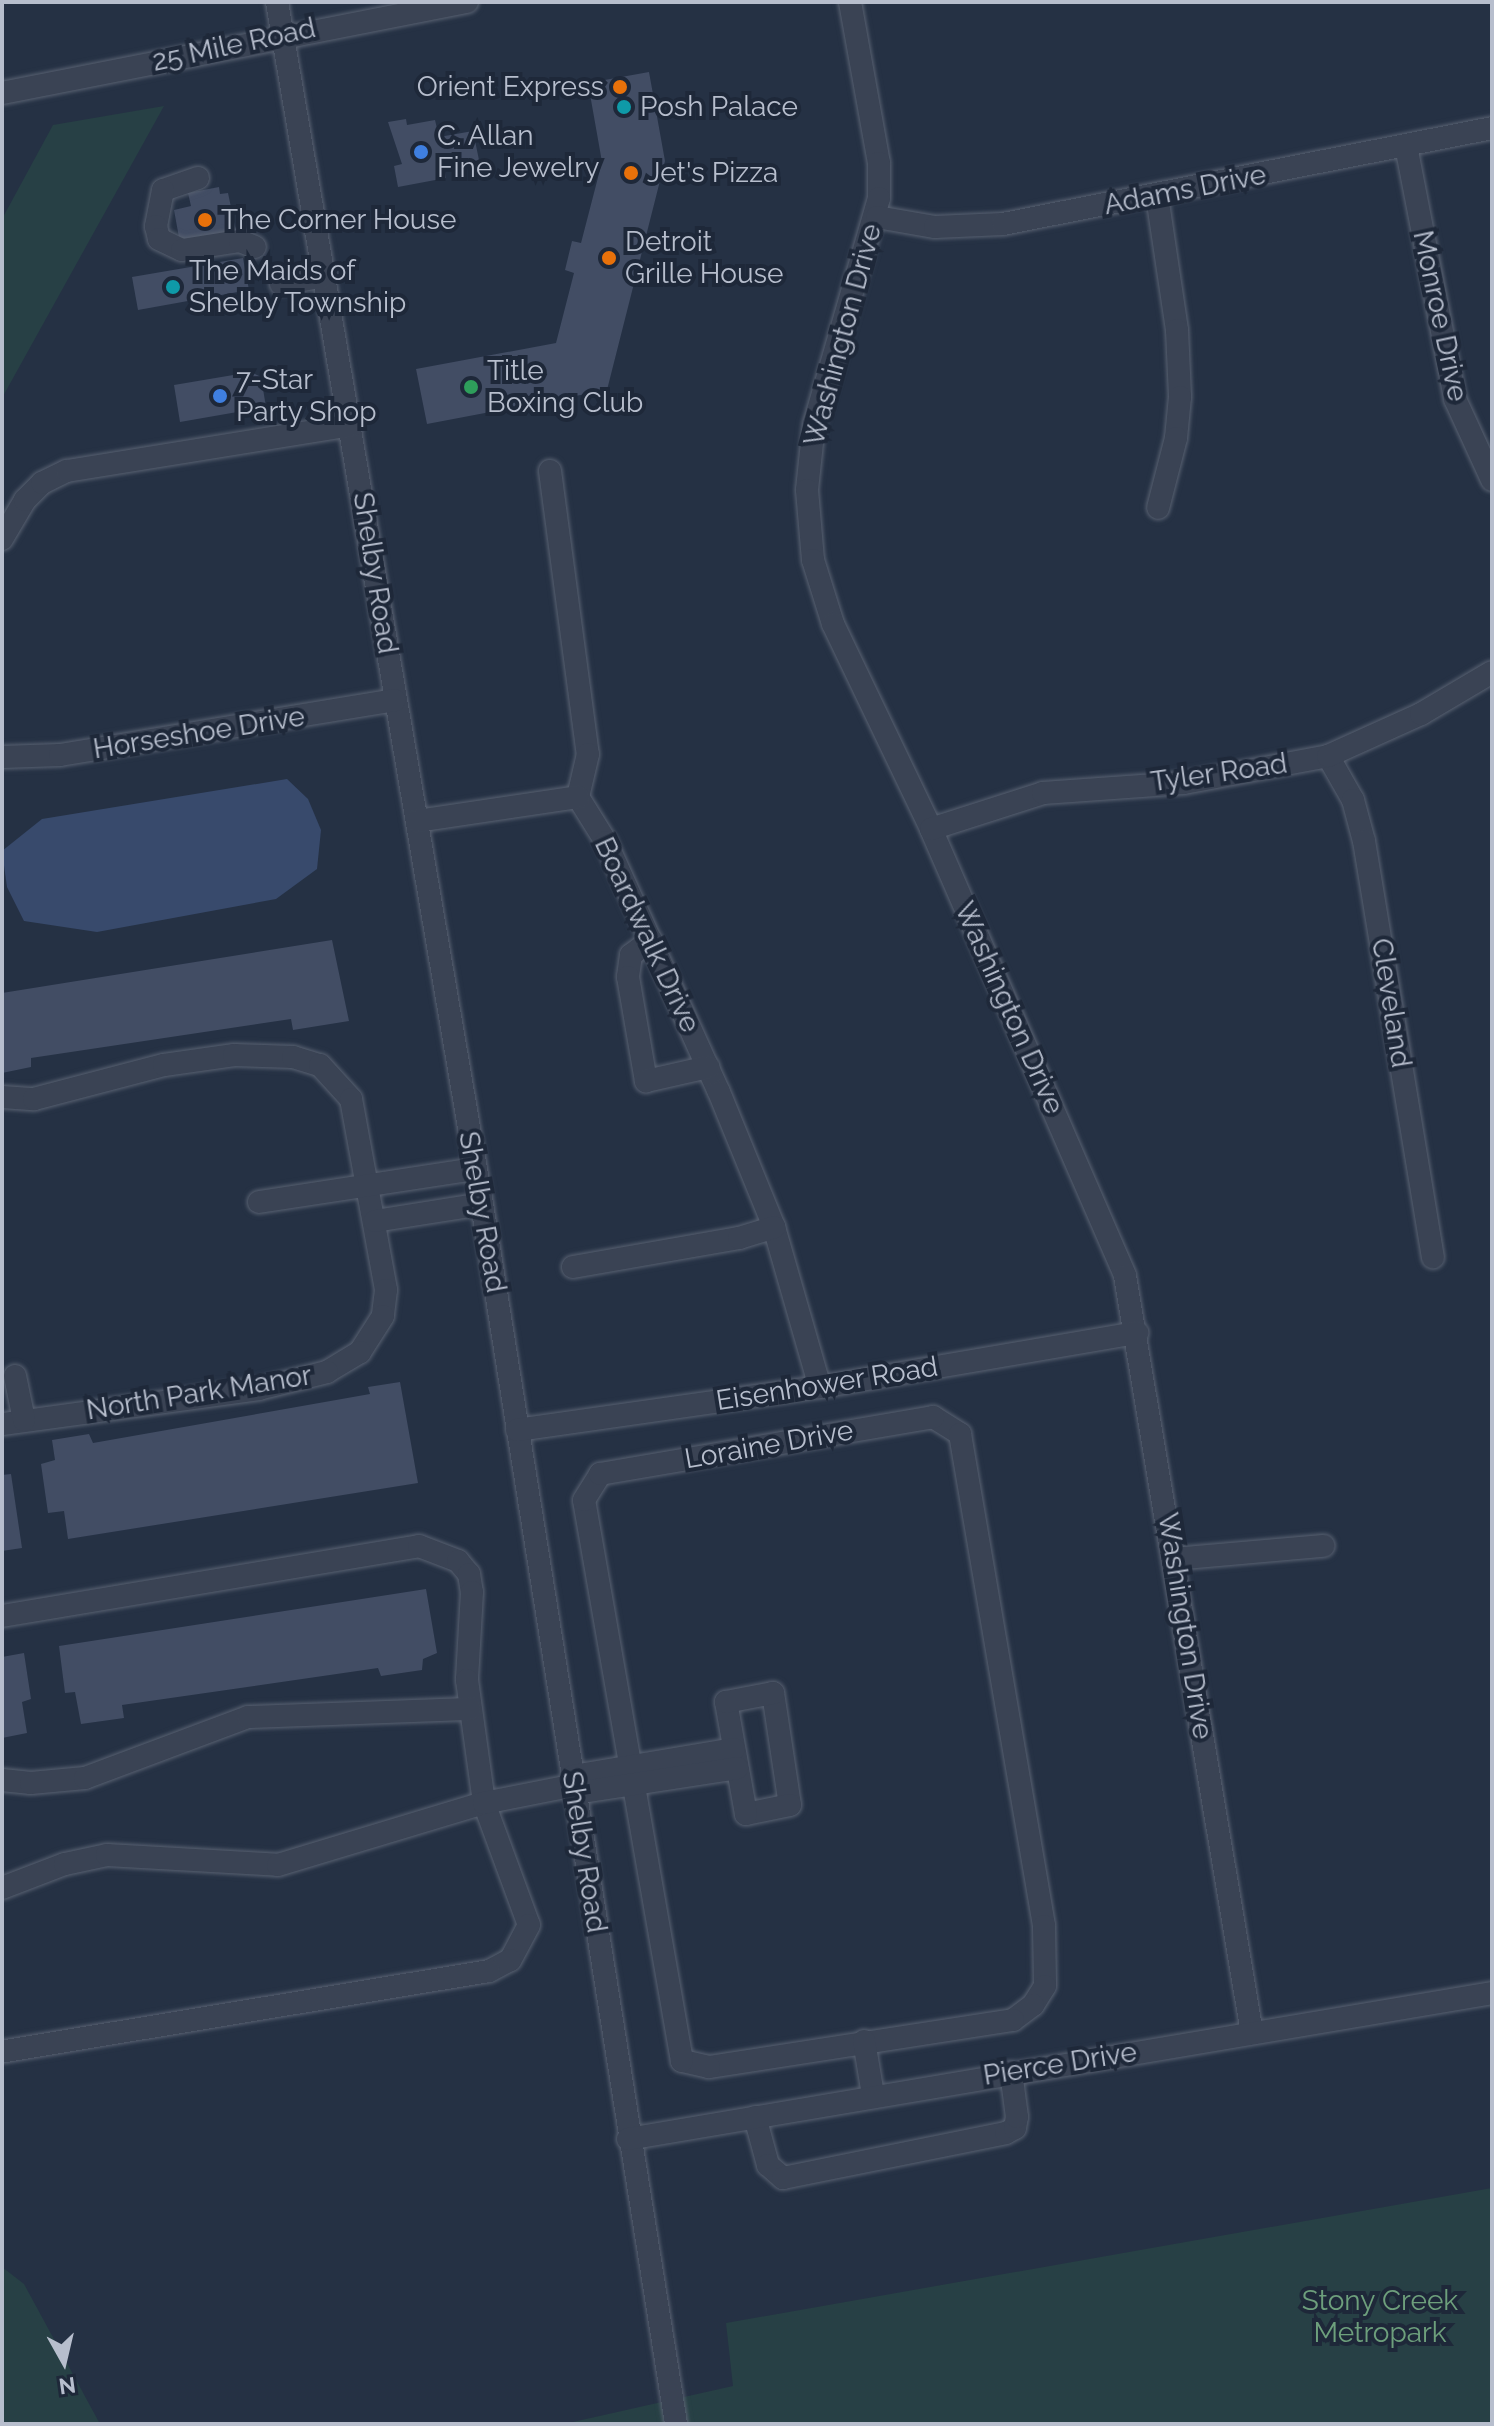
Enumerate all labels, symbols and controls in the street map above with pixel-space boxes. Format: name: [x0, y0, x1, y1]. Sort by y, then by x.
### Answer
street label: 25 Mile Road: [149, 11, 319, 79]
place label: Orient Express: [417, 70, 604, 104]
marker: Orient Express: [611, 78, 629, 96]
place label: Posh Palace: [640, 90, 798, 124]
marker: Posh Palace: [615, 98, 633, 116]
place label: C. Allan Fine Jewelry: [437, 119, 600, 185]
marker: C. Allan Fine Jewelry: [412, 143, 430, 161]
place label: Jet's Pizza: [647, 156, 778, 190]
street label: Adams Drive: [1101, 158, 1269, 222]
marker: Jet's Pizza: [622, 164, 640, 182]
place label: The Corner House: [221, 203, 457, 237]
marker: The Corner House: [196, 211, 214, 229]
street label: Washington Drive: [797, 220, 889, 450]
place label: Detroit Grille House: [625, 225, 783, 291]
street label: Monroe Drive: [1406, 228, 1474, 404]
marker: Detroit Grille House: [600, 249, 618, 267]
place label: The Maids of Shelby Township: [189, 254, 408, 320]
marker: The Maids of Shelby Township: [164, 278, 182, 296]
place label: Title Boxing Club: [487, 354, 643, 420]
place label: 7-Star Party Shop: [236, 363, 377, 429]
marker: Title Boxing Club: [462, 378, 480, 396]
marker: 7-Star Party Shop: [211, 387, 229, 405]
street label: Shelby Road: [346, 490, 404, 656]
street label: Horseshoe Drive: [91, 700, 307, 766]
street label: Tyler Road: [1148, 747, 1290, 799]
street label: Boardwalk Drive: [587, 832, 707, 1038]
street label: Washington Drive: [947, 897, 1071, 1119]
street label: Cleveland: [1364, 936, 1418, 1070]
street label: Shelby Road: [451, 1129, 513, 1295]
street label: Eisenhower Road: [713, 1350, 941, 1418]
street label: North Park Manor: [84, 1359, 314, 1427]
street label: Loraine Drive: [682, 1414, 856, 1476]
street label: Washington Drive: [1151, 1510, 1219, 1742]
street label: Shelby Road: [555, 1769, 613, 1935]
street label: Pierce Drive: [981, 2035, 1139, 2093]
park label: Stony Creek Metropark: [1301, 2284, 1459, 2350]
north arrow: [24, 2322, 104, 2402]
text: N: [57, 2372, 77, 2400]

